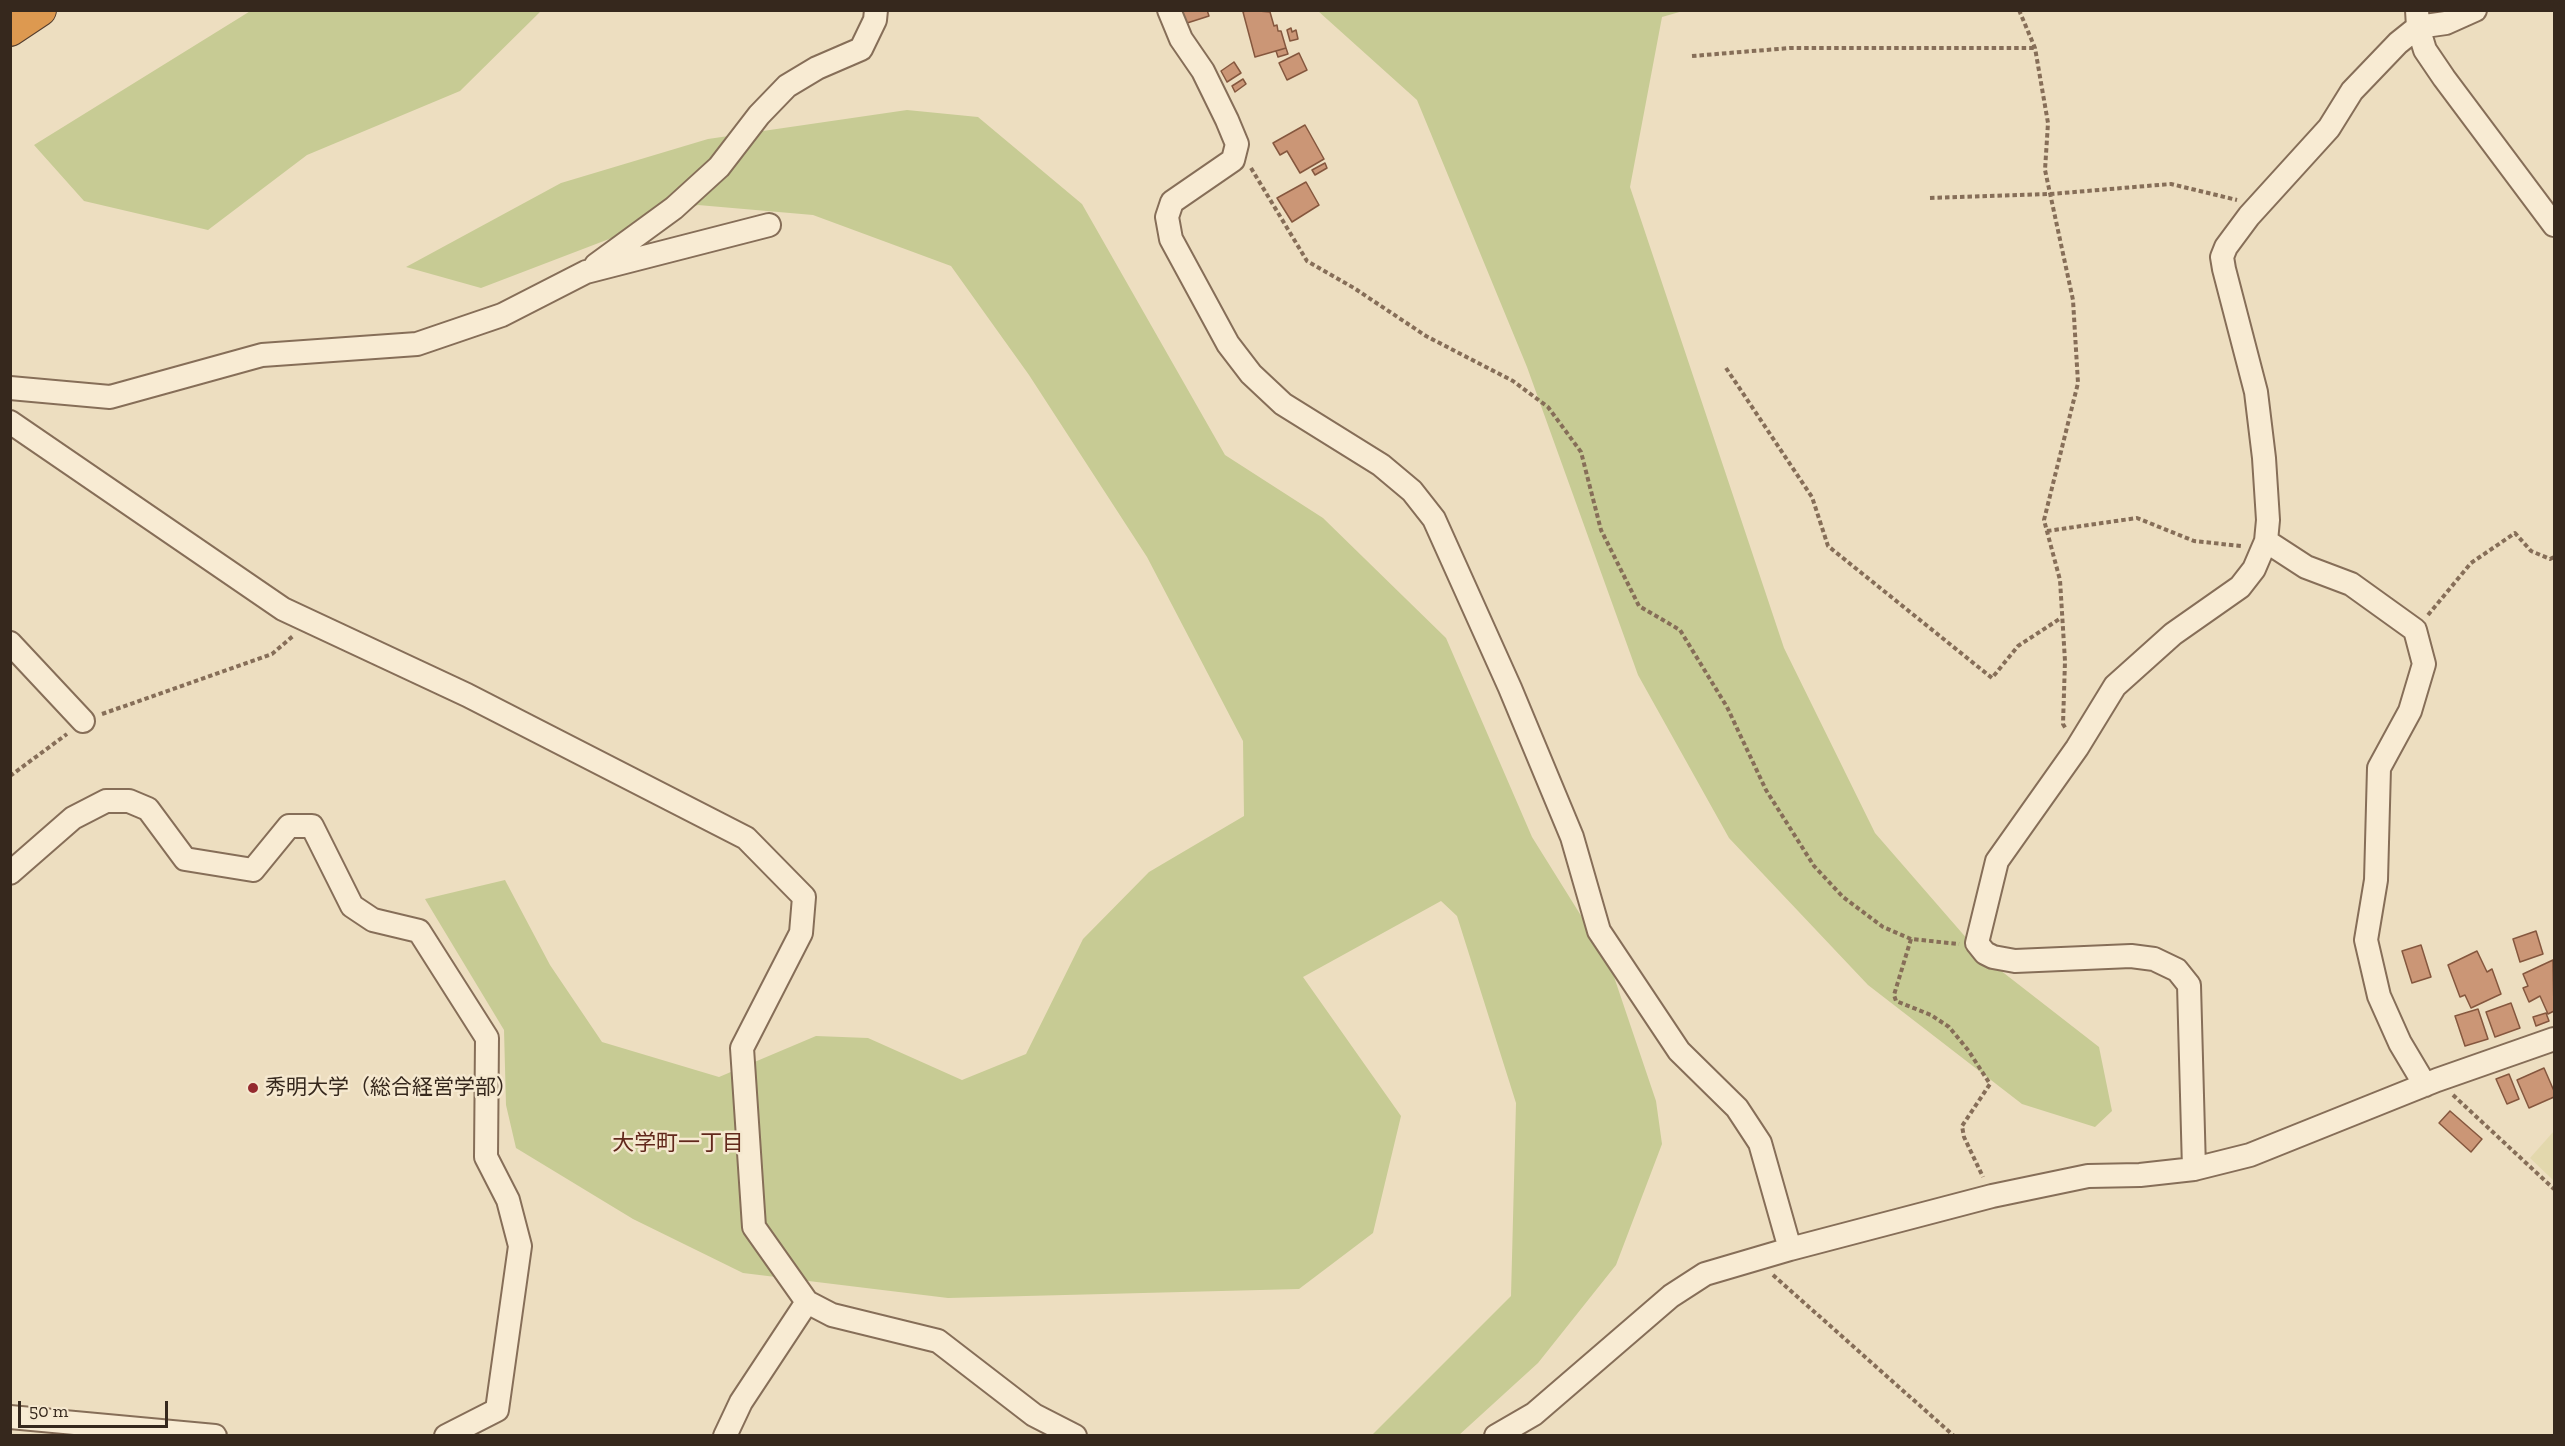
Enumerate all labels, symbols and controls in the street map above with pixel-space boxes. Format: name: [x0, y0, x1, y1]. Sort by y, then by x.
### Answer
place label: 秀明大学（総合経営学部）: [265, 1075, 517, 1101]
marker: 秀明大学（総合経営学部）: [246, 1081, 260, 1095]
district label: 大学町一丁目: [612, 1131, 744, 1157]
scale bar: [21, 1389, 171, 1427]
text: 50 m: [29, 1400, 68, 1422]

